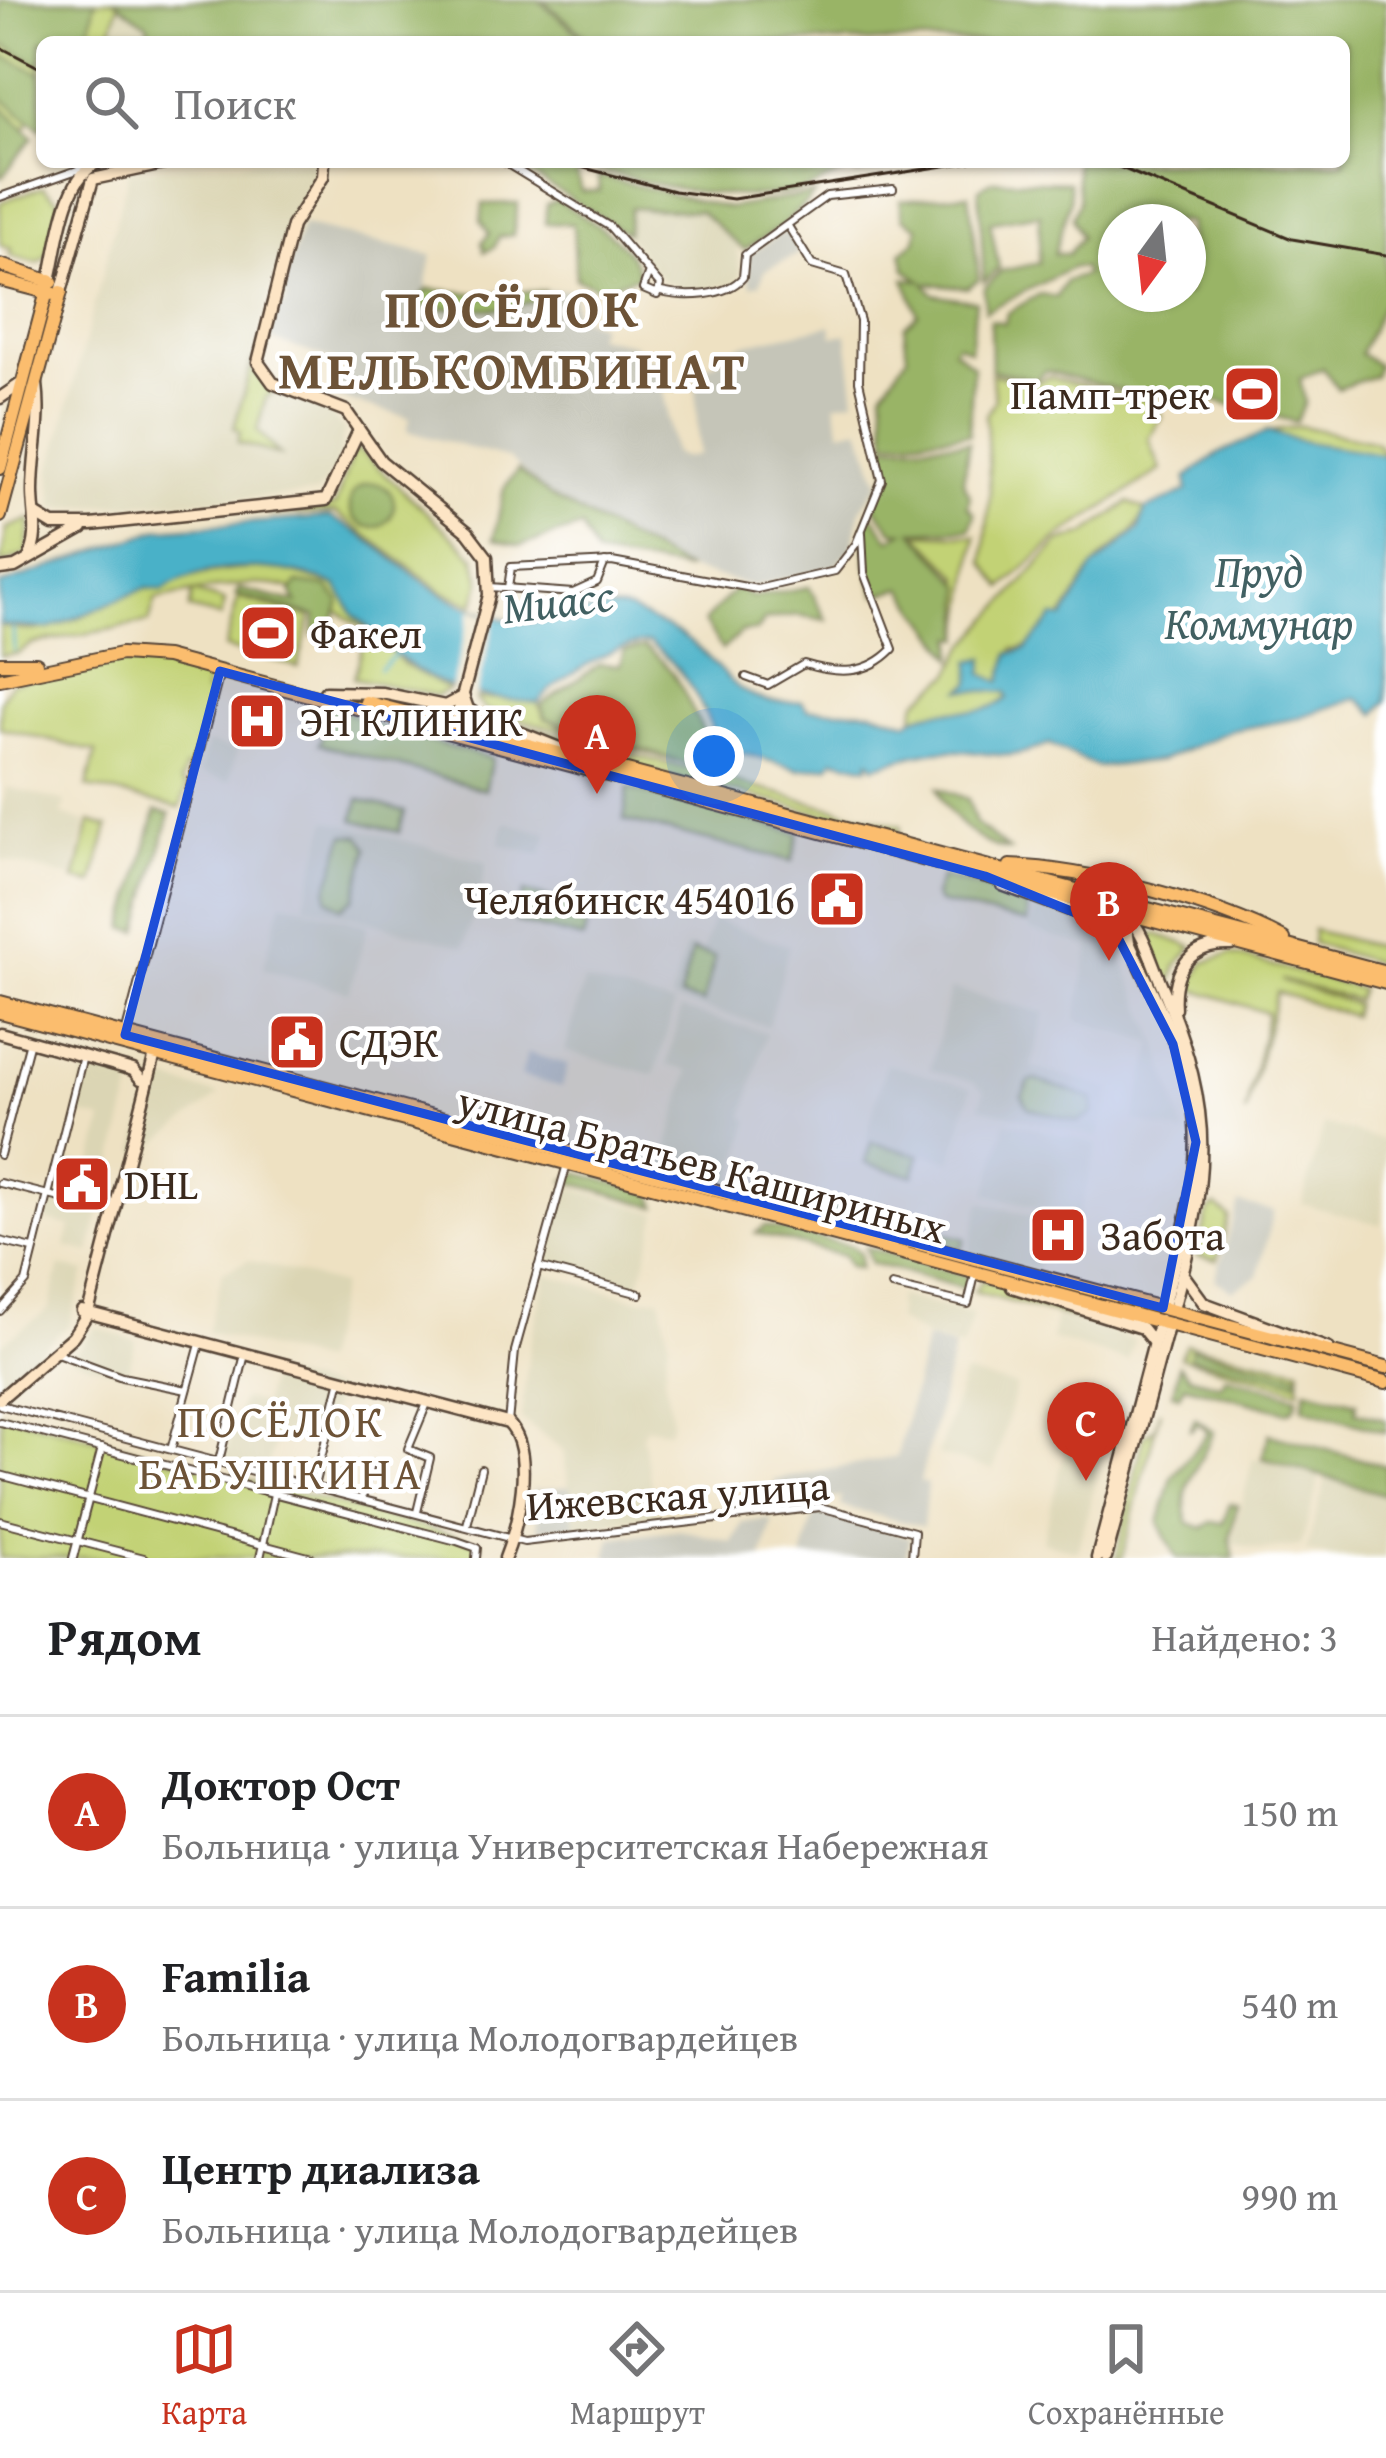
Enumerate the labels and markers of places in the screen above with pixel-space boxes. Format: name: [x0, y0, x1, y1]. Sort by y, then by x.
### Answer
place label: Памп-трек: [1010, 363, 1210, 424]
sports icon: Памп-трек: [1221, 363, 1283, 425]
sports icon: Факел: [237, 602, 299, 664]
place label: Факел: [310, 602, 422, 663]
hospital icon: ЭН КЛИНИК: [226, 690, 288, 752]
place label: ЭН КЛИНИК: [299, 690, 523, 751]
pin: A: [558, 695, 636, 794]
pin: B: [1070, 862, 1148, 961]
place label: Челябинск 454016: [463, 868, 795, 929]
public building icon: Челябинск 454016: [806, 868, 868, 930]
public building icon: СДЭК: [266, 1011, 328, 1073]
place label: СДЭК: [339, 1011, 439, 1072]
public building icon: DHL: [51, 1153, 113, 1215]
place label: DHL: [124, 1153, 198, 1214]
hospital icon: Забота: [1027, 1204, 1089, 1266]
place label: Забота: [1100, 1204, 1225, 1265]
pin: C: [1047, 1382, 1125, 1481]

